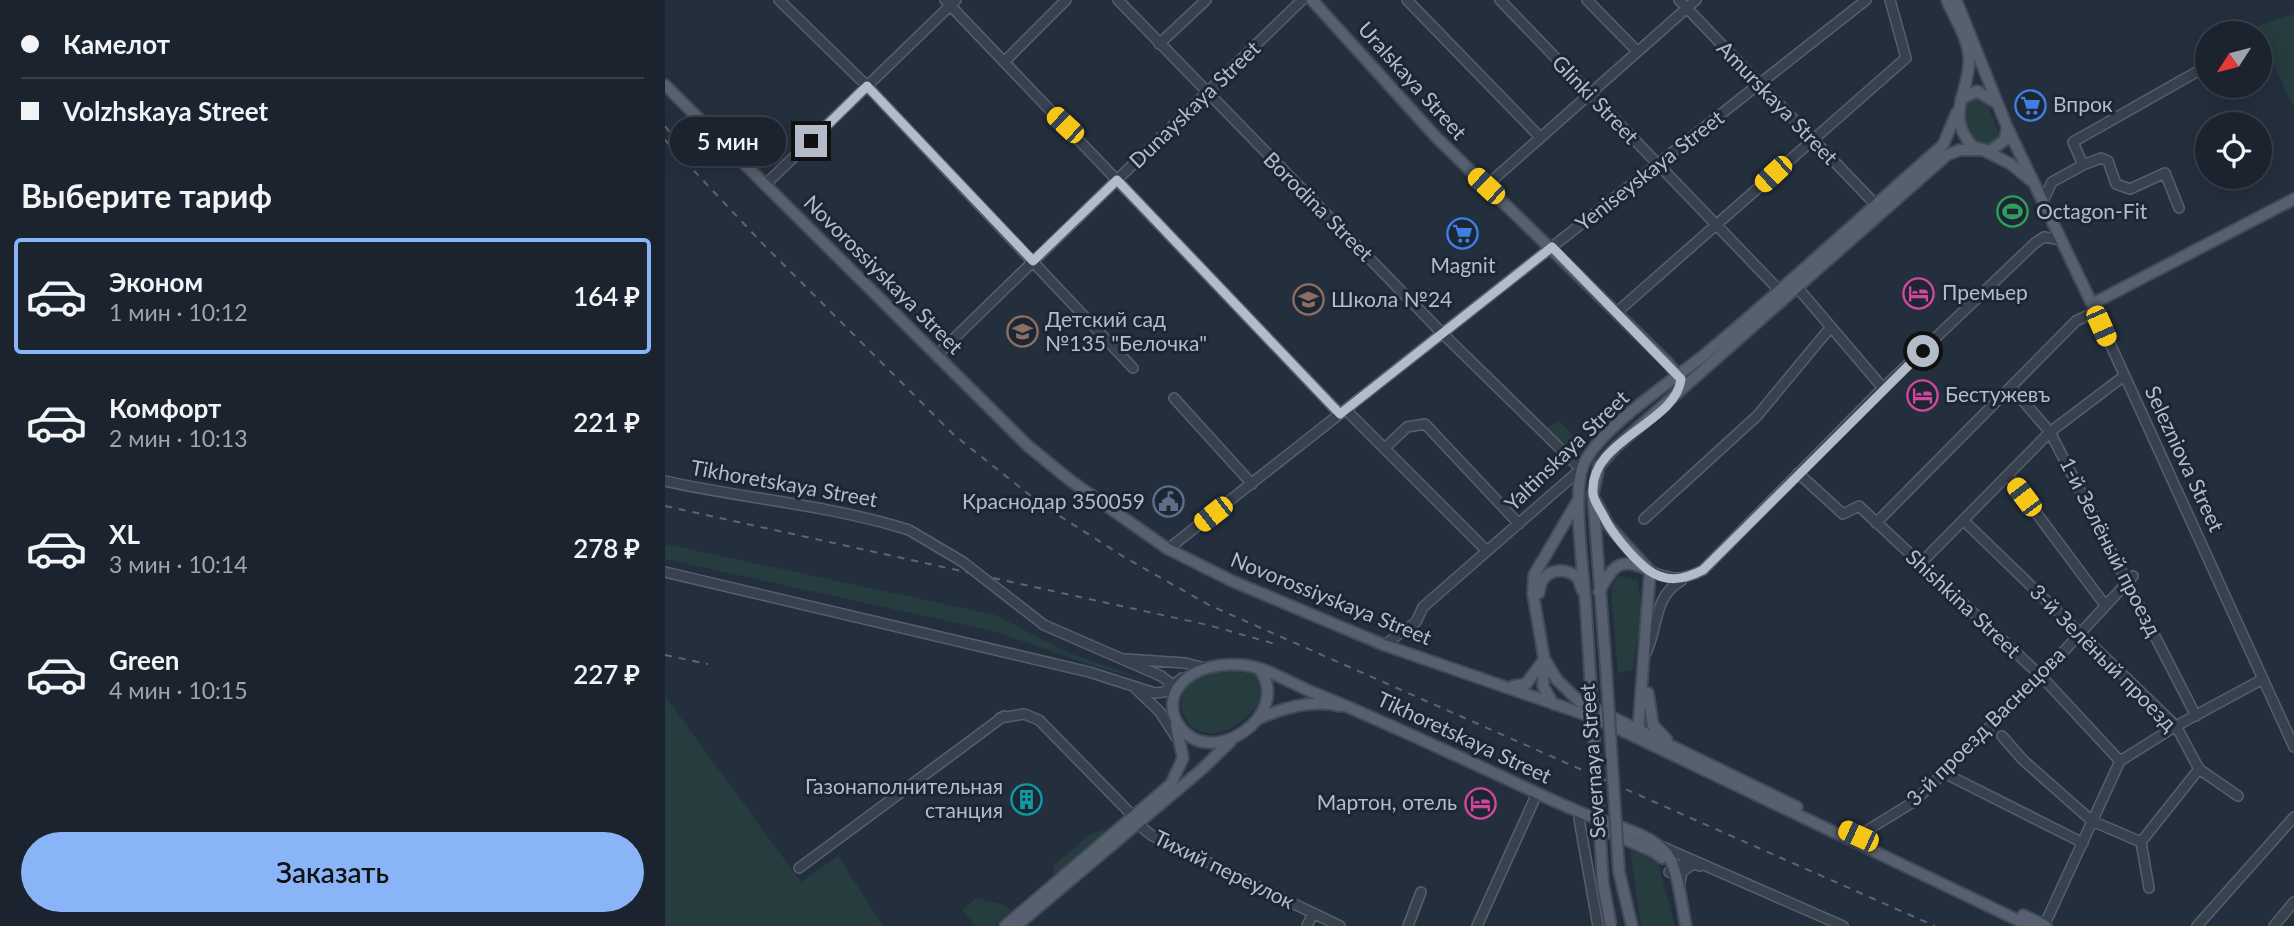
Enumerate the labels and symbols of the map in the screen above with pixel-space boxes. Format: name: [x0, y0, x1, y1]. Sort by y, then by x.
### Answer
street label: Uralskaya Street: [1354, 16, 1473, 144]
north arrow: [2195, 21, 2271, 98]
street label: Dunayskaya Street: [1124, 35, 1265, 173]
street label: Amurskaya Street: [1713, 35, 1844, 169]
street label: Glinki Street: [1548, 50, 1645, 149]
supermarket icon: Впрок: [2013, 88, 2047, 122]
place label: Впрок: [2053, 91, 2113, 116]
car: [1043, 103, 1088, 147]
street label: Yeniseyskaya Street: [1570, 104, 1728, 235]
callout: 5 мин: [671, 116, 787, 166]
route end: [795, 125, 827, 157]
street label: Borodina Street: [1259, 146, 1379, 266]
car: [1751, 152, 1796, 196]
car: [1464, 164, 1509, 208]
street label: Novorossiyskaya Street: [799, 189, 969, 359]
sports icon: Octagon-Fit: [1996, 195, 2030, 229]
place label: Octagon-Fit: [2036, 198, 2148, 223]
supermarket icon: Magnit: [1446, 217, 1480, 251]
place label: Magnit: [1431, 252, 1496, 277]
hotel icon: Премьер: [1902, 276, 1936, 310]
place label: Премьер: [1942, 279, 2028, 304]
school or university icon: Школа №24: [1291, 283, 1325, 317]
place label: Школа №24: [1331, 286, 1452, 311]
car: [2083, 303, 2120, 349]
place label: Детский сад №135 "Белочка": [1045, 306, 1207, 355]
school or university icon: Детский сад №135 "Белочка": [1005, 315, 1039, 349]
route start: [1907, 335, 1939, 367]
hotel icon: Бестужевъ: [1905, 378, 1939, 412]
place label: Бестужевъ: [1945, 381, 2050, 406]
street label: Selezniova Street: [2141, 381, 2230, 536]
street label: Yaltinskaya Street: [1499, 384, 1633, 515]
street label: 1-й Зелёный проезд: [2055, 453, 2167, 640]
street label: Tikhoretskaya Street: [689, 454, 880, 511]
car: [2003, 474, 2046, 520]
public building icon: Краснодар 350059: [1151, 485, 1185, 519]
place label: Краснодар 350059: [962, 488, 1145, 513]
car: [1190, 493, 1237, 535]
street label: Shishkina Street: [1902, 544, 2027, 663]
street label: Novorossiyskaya Street: [1227, 546, 1436, 650]
street label: 3-й Зелёный проезд: [2026, 578, 2183, 736]
street label: 3-й проезд Васнецова: [1901, 642, 2069, 810]
street label: Severnaya Street: [1574, 682, 1609, 839]
street label: Tikhoretskaya Street: [1374, 685, 1556, 788]
place label: Газонаполнительная станция: [805, 773, 1003, 822]
building icon: Газонаполнительная станция: [1009, 782, 1043, 816]
hotel icon: Мартон, отель: [1463, 786, 1497, 820]
place label: Мартон, отель: [1317, 789, 1457, 814]
car: [1835, 818, 1882, 854]
street label: Тихий переулок: [1151, 824, 1299, 913]

